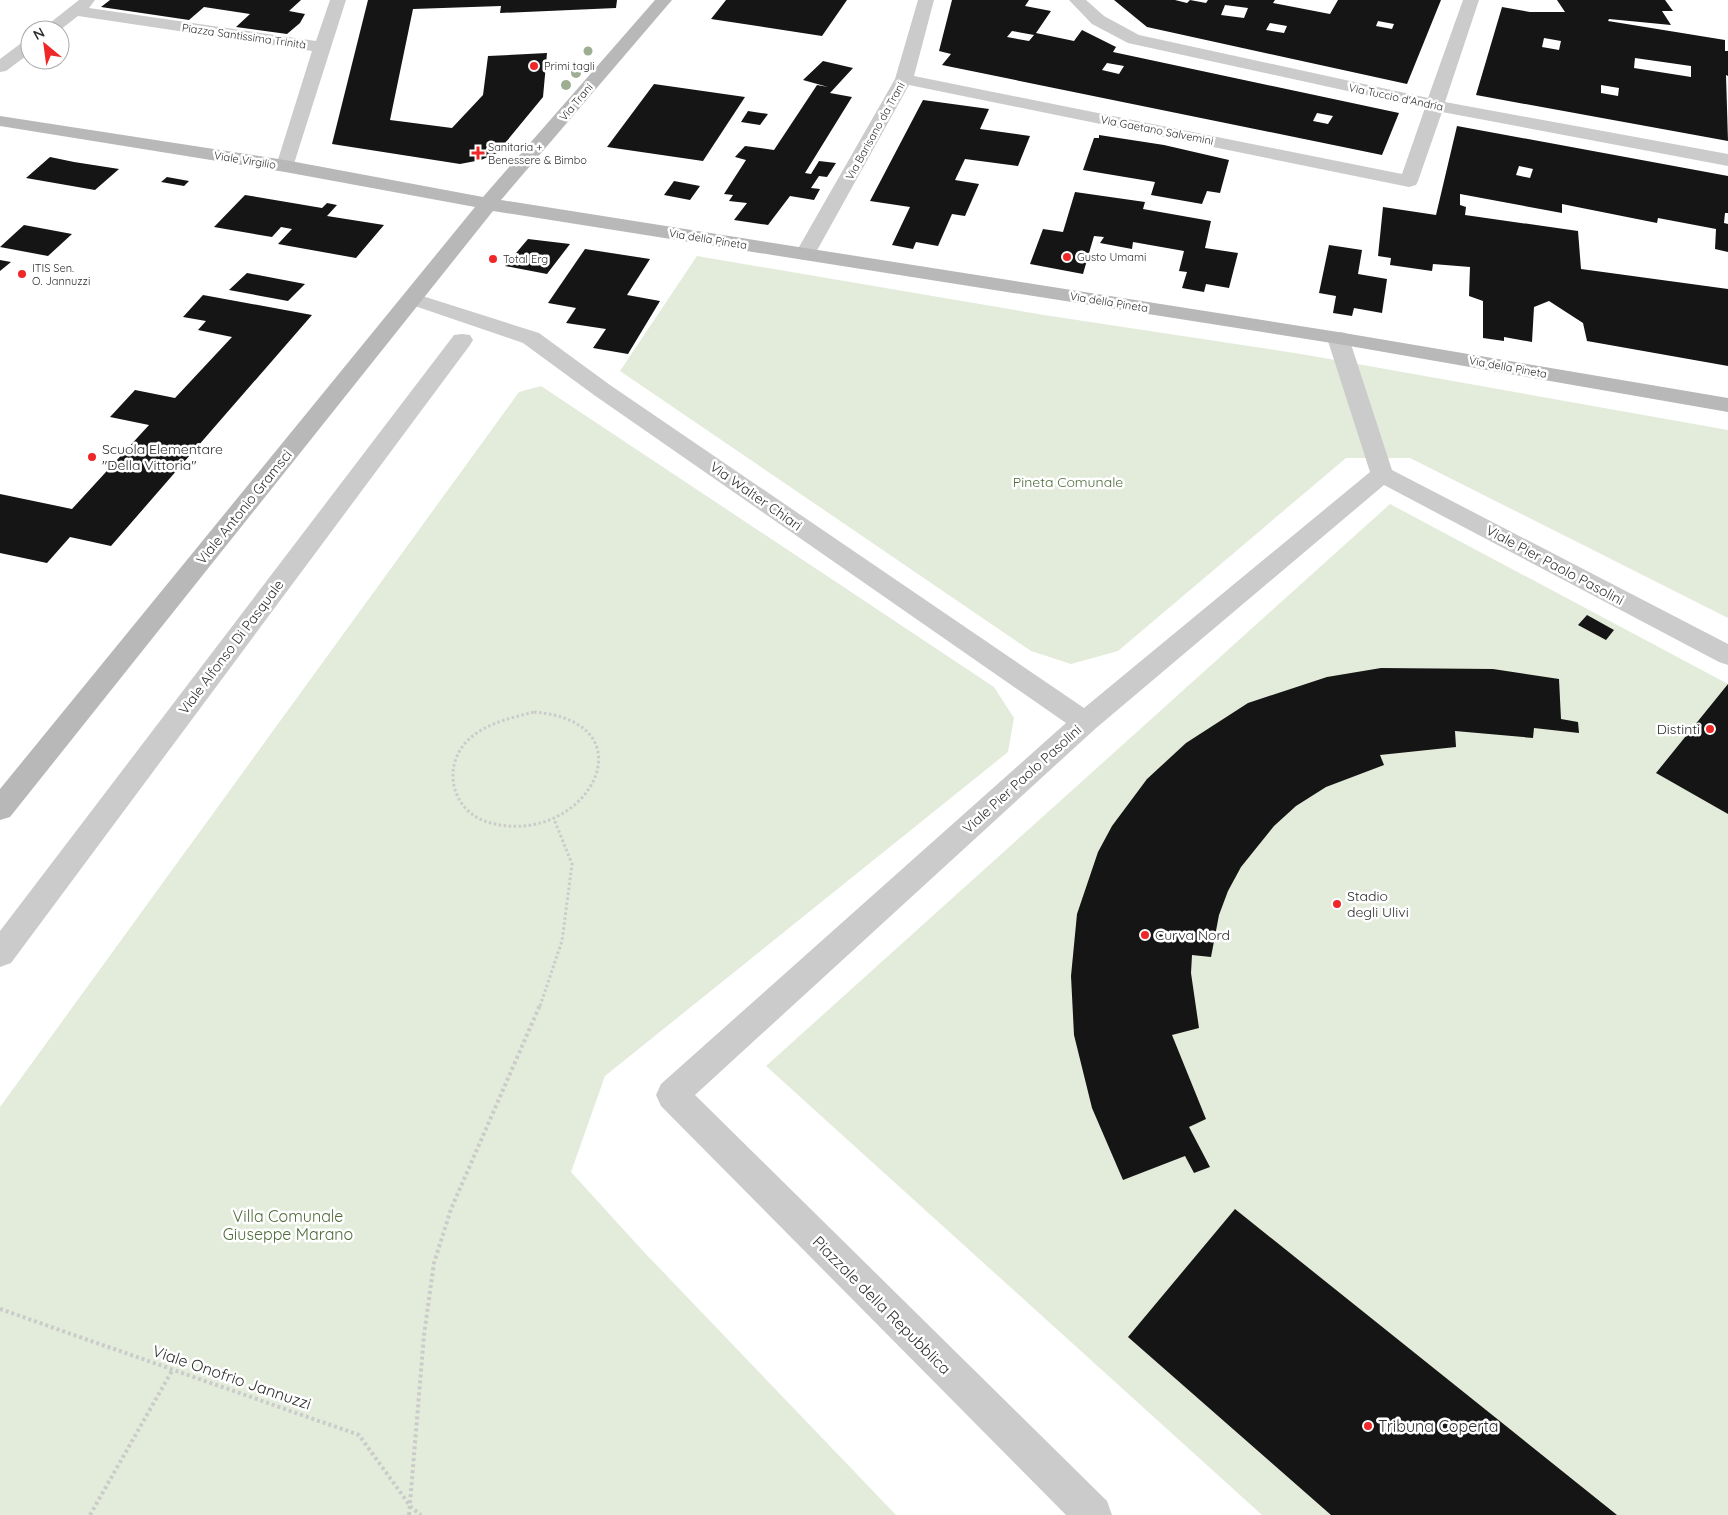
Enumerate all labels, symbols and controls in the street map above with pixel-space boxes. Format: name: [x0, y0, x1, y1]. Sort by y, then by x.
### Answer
north arrow: [20, 20, 70, 70]
street label: Piazza Santissima Trinità: [181, 20, 307, 52]
text: N: [30, 23, 48, 44]
place label: Primi tagli: [544, 59, 595, 73]
marker: Primi tagli: [528, 60, 540, 72]
street label: Via Trani: [556, 80, 596, 124]
street label: Via Barisano da Trani: [842, 80, 908, 182]
street label: Via Tuccio d'Andria: [1347, 80, 1445, 114]
street label: Via Gaetano Salvemini: [1099, 112, 1215, 148]
place label: Sanitaria + Benessere & Bimbo: [488, 140, 587, 167]
marker: Sanitaria + Benessere & Bimbo: [472, 147, 484, 159]
street label: Viale Virgilio: [213, 148, 277, 172]
street label: Via della Pineta: [668, 226, 748, 252]
place label: Gusto Umami: [1077, 250, 1146, 264]
marker: Gusto Umami: [1061, 251, 1073, 263]
place label: Total Erg: [503, 252, 548, 266]
marker: Total Erg: [487, 253, 499, 265]
place label: ITIS Sen. O. Jannuzzi: [32, 261, 90, 288]
marker: ITIS Sen. O. Jannuzzi: [16, 268, 28, 280]
street label: Via della Pineta: [1069, 289, 1149, 315]
street label: Via della Pineta: [1468, 353, 1548, 381]
place label: Scuola Elementare "Della Vittoria": [102, 440, 223, 474]
street label: Viale Antonio Gramsci: [192, 446, 296, 568]
marker: Scuola Elementare "Della Vittoria": [86, 451, 98, 463]
street label: Via Walter Chiari: [706, 458, 806, 534]
park label: Pineta Comunale: [1013, 473, 1123, 491]
street label: Viale Pier Paolo Pasolini: [1483, 521, 1627, 609]
street label: Viale Alfonso Di Pasquale: [174, 576, 288, 718]
place label: Distinti: [1657, 720, 1700, 738]
street label: Viale Pier Paolo Pasolini: [959, 721, 1085, 837]
marker: Distinti: [1704, 723, 1716, 735]
place label: Stadio degli Ulivi: [1347, 887, 1409, 921]
marker: Stadio degli Ulivi: [1331, 898, 1343, 910]
place label: Curva Nord: [1155, 926, 1230, 944]
marker: Curva Nord: [1139, 929, 1151, 941]
park label: Villa Comunale Giuseppe Marano: [223, 1206, 353, 1244]
street label: Piazzale della Repubblica: [809, 1232, 955, 1378]
street label: Viale Onofrio Jannuzzi: [150, 1340, 314, 1414]
place label: Tribuna Coperta: [1378, 1416, 1499, 1436]
marker: Tribuna Coperta: [1362, 1420, 1374, 1432]

